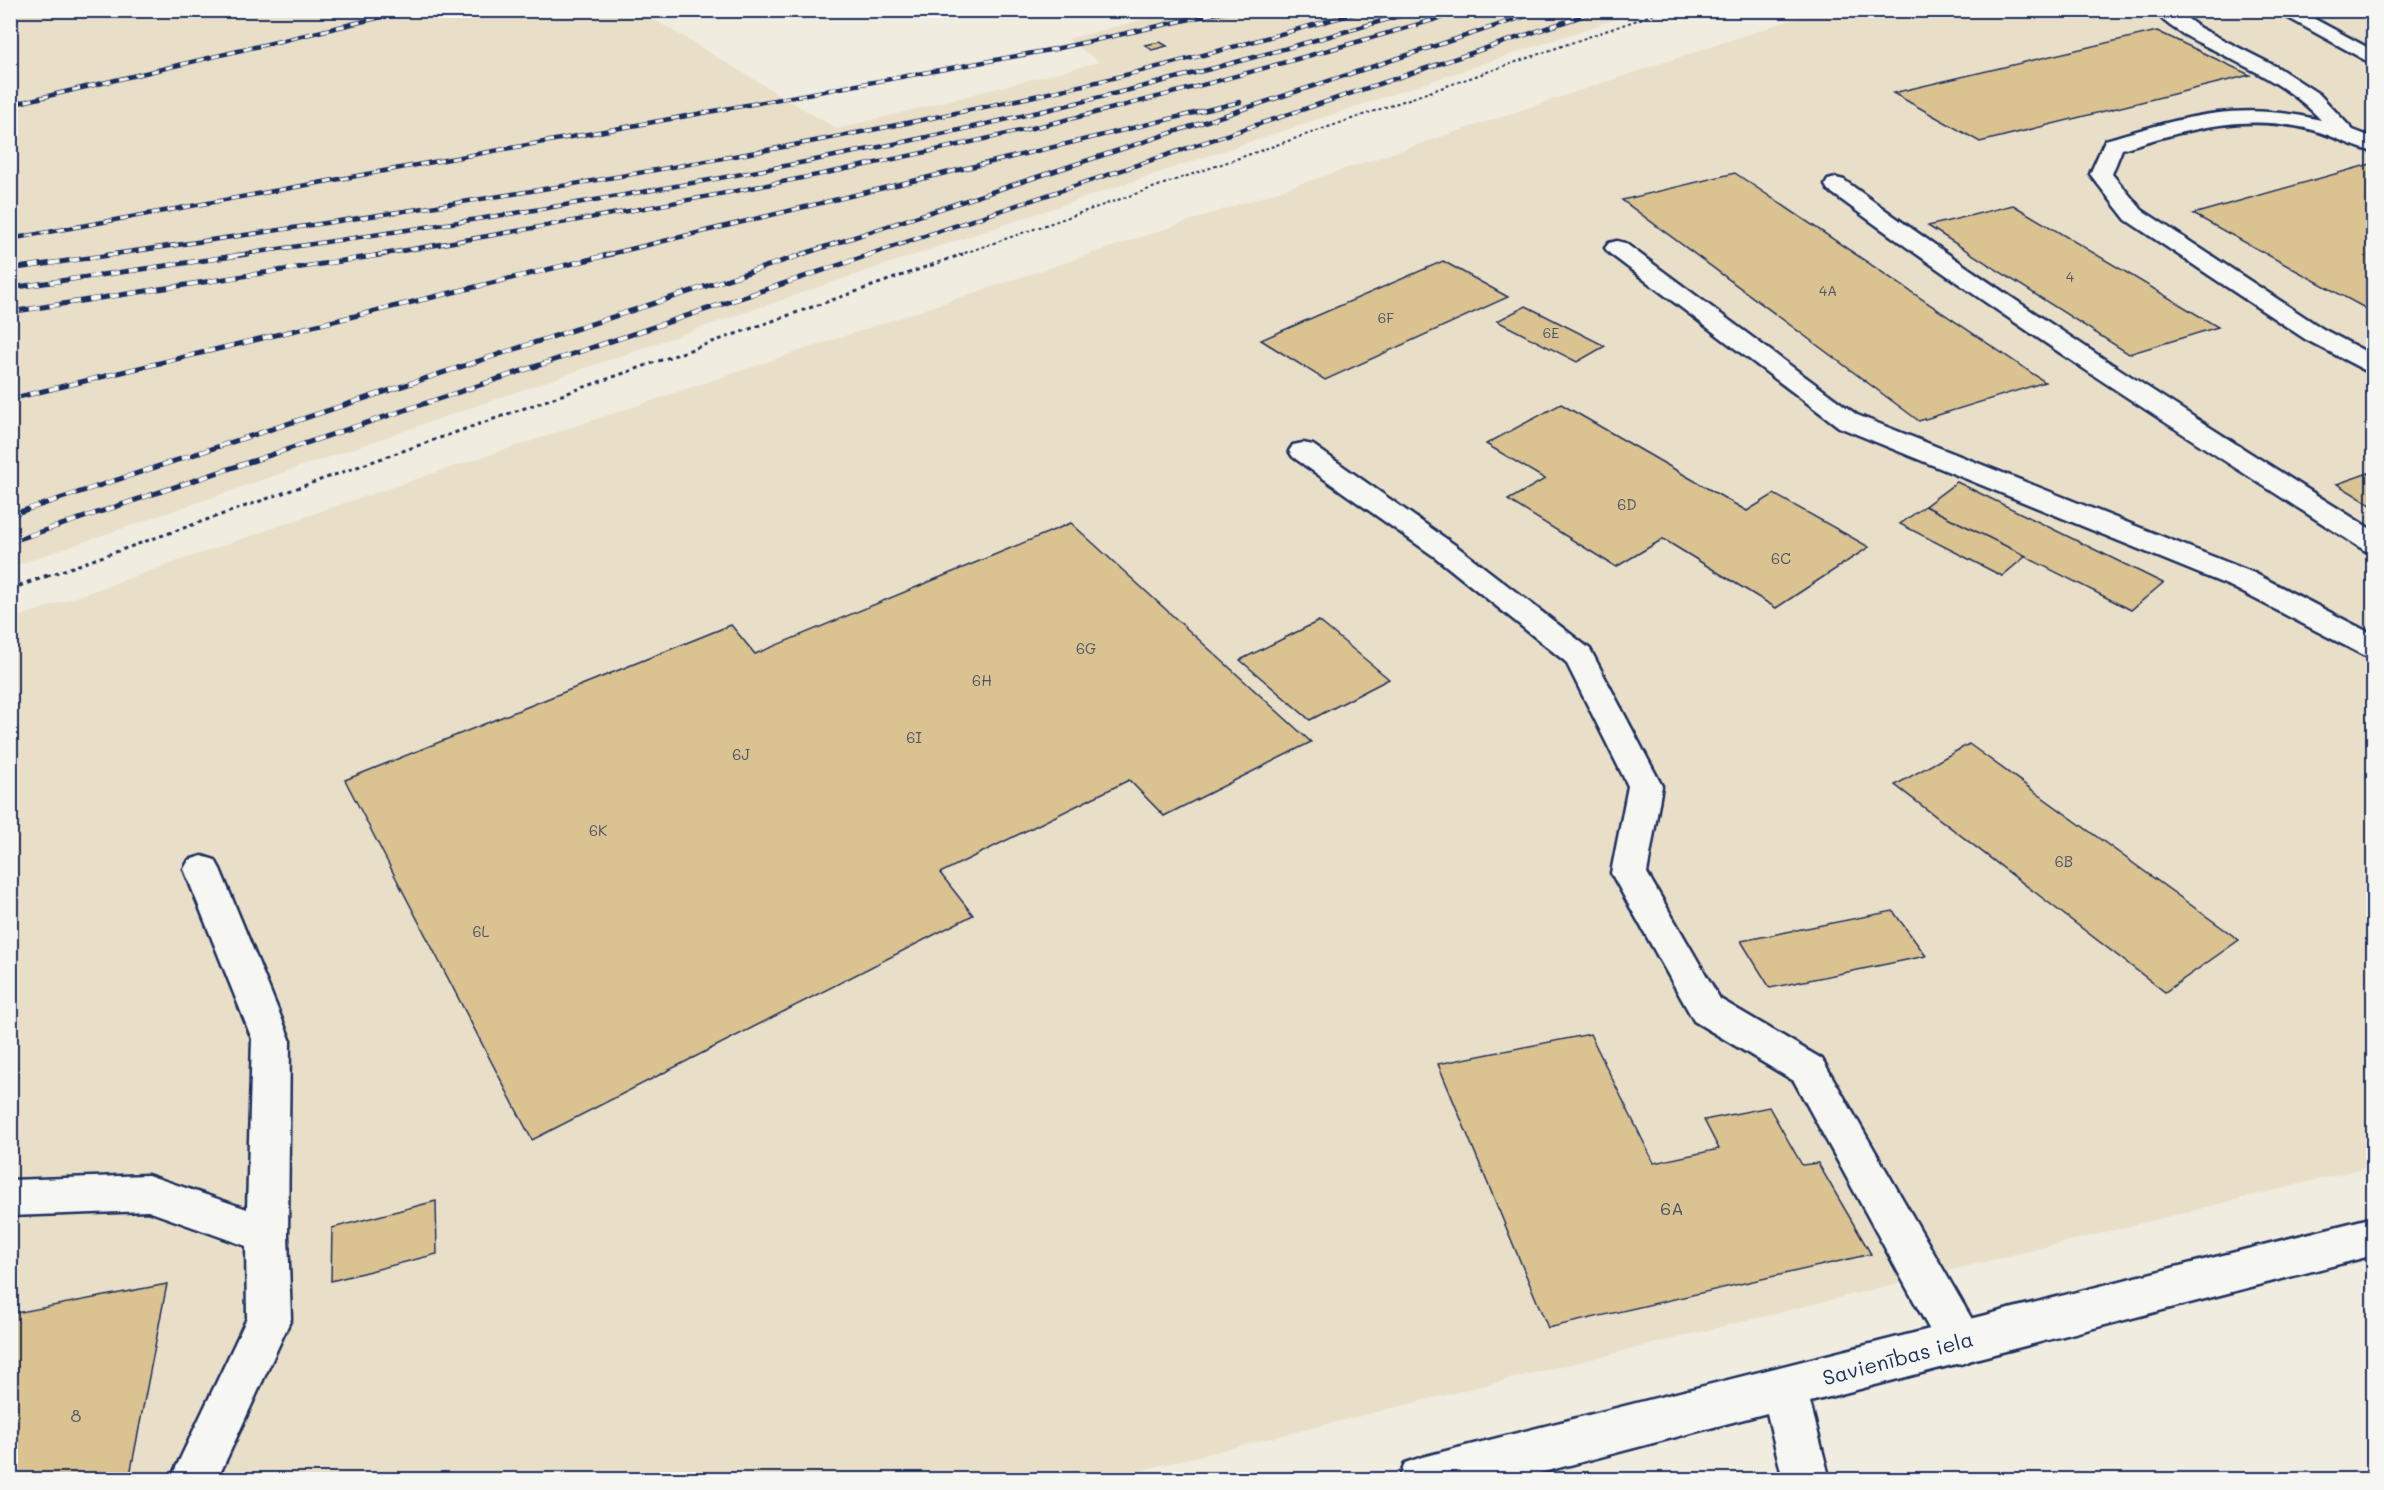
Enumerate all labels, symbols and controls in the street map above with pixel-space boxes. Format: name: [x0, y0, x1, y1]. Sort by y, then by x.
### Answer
house number: 4: [2066, 267, 2075, 286]
house number: 4A: [1819, 281, 1837, 300]
house number: 6F: [1378, 308, 1394, 327]
house number: 6E: [1543, 323, 1559, 342]
house number: 6D: [1617, 494, 1637, 514]
house number: 6C: [1771, 548, 1791, 568]
house number: 6G: [1076, 638, 1096, 658]
house number: 6H: [972, 670, 992, 690]
house number: 6I: [906, 727, 922, 747]
house number: 6J: [732, 744, 750, 764]
house number: 6K: [589, 820, 607, 840]
house number: 6B: [2055, 851, 2073, 871]
house number: 6L: [473, 921, 490, 941]
house number: 6A: [1660, 1196, 1684, 1220]
street label: Savienības iela: [1819, 1324, 1976, 1391]
house number: 8: [71, 1403, 82, 1427]

